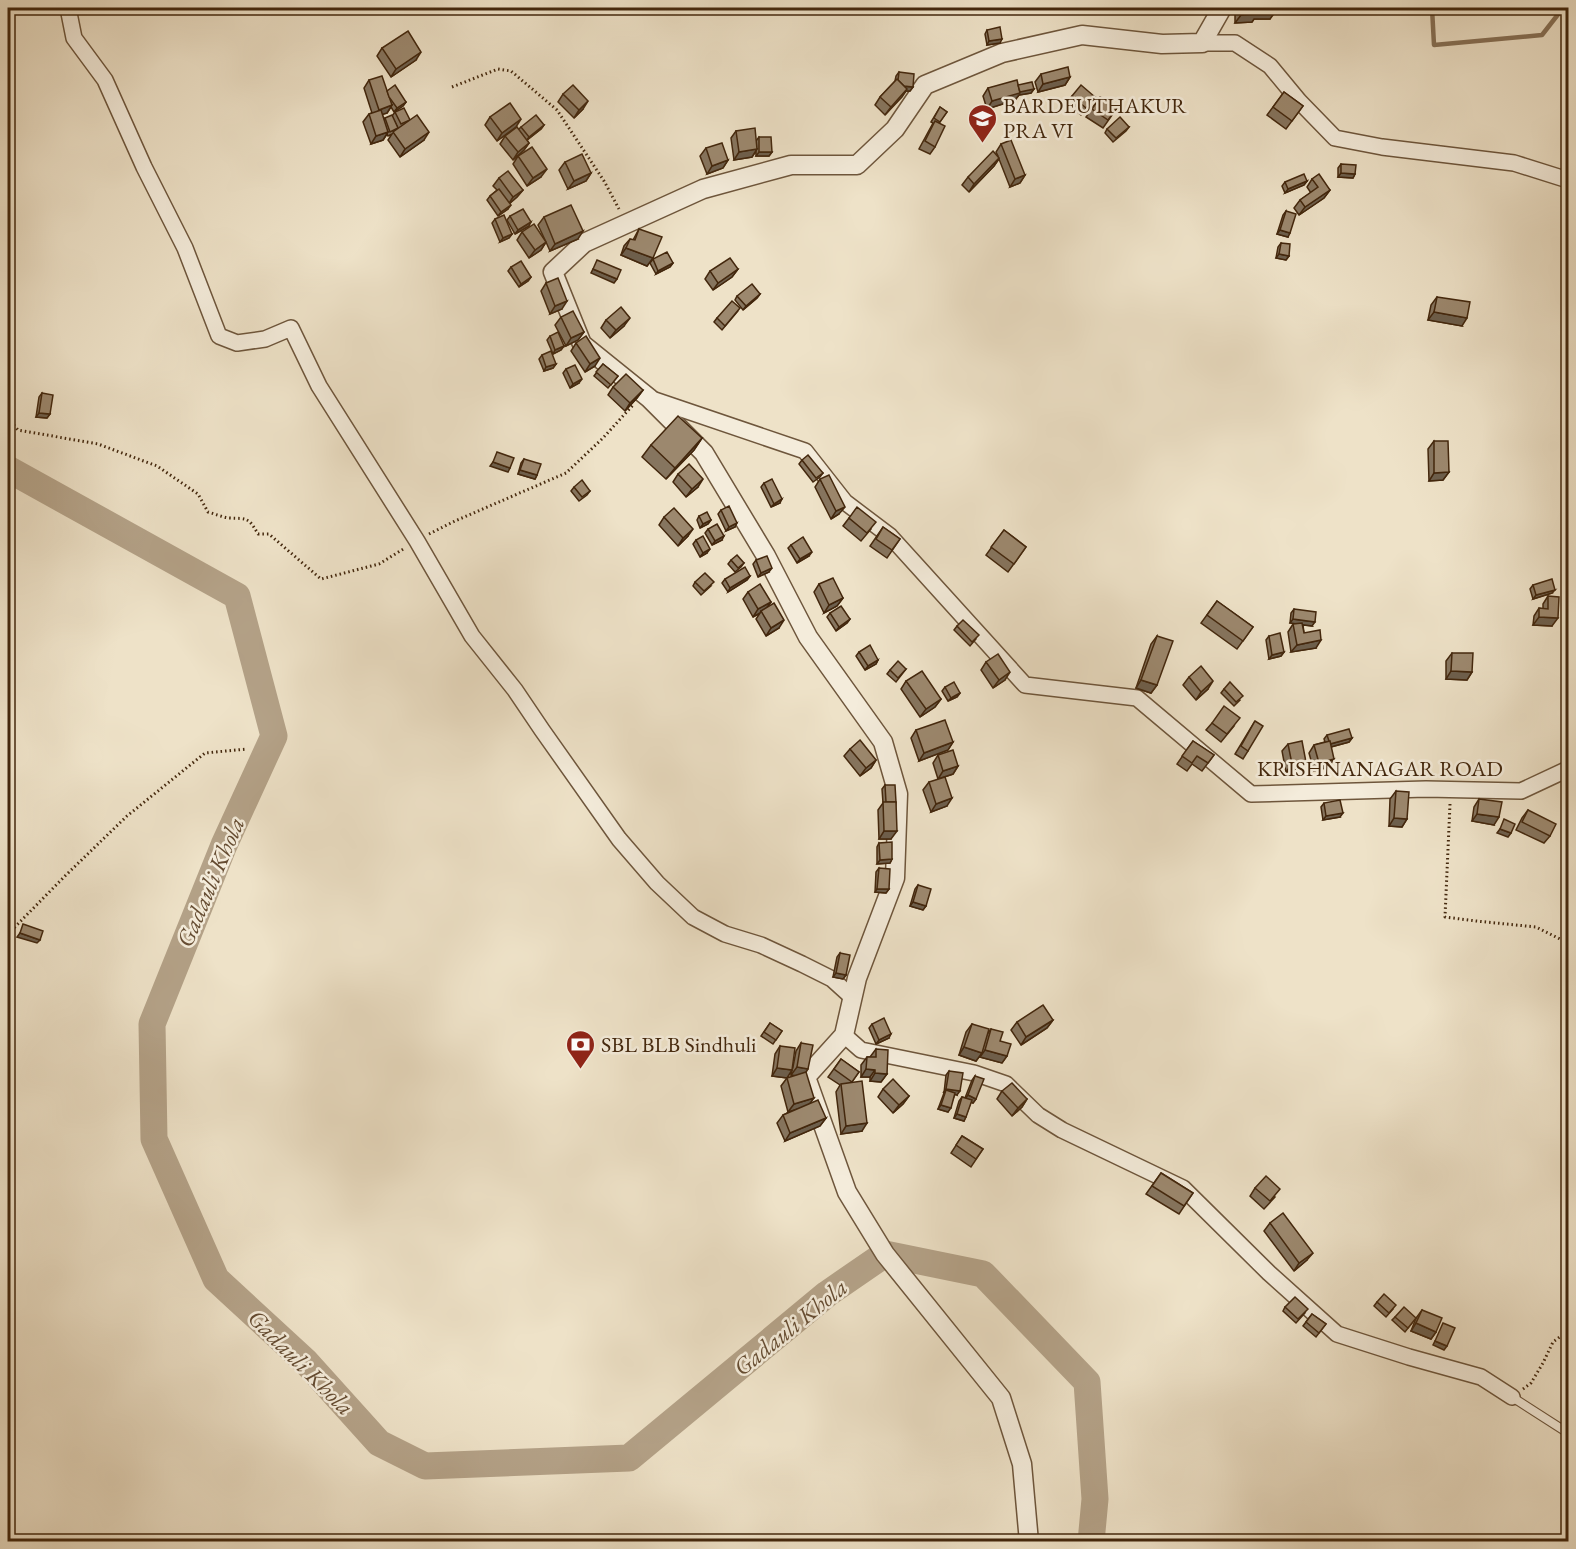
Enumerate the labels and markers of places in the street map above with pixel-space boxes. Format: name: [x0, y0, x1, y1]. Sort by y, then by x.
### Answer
place label: BARDEUTHAKUR PRA VI: [1003, 91, 1187, 145]
school or university icon: BARDEUTHAKUR PRA VI: [966, 102, 998, 144]
bank icon: SBL BLB Sindhuli: [564, 1028, 596, 1070]
place label: SBL BLB Sindhuli: [601, 1030, 756, 1059]

